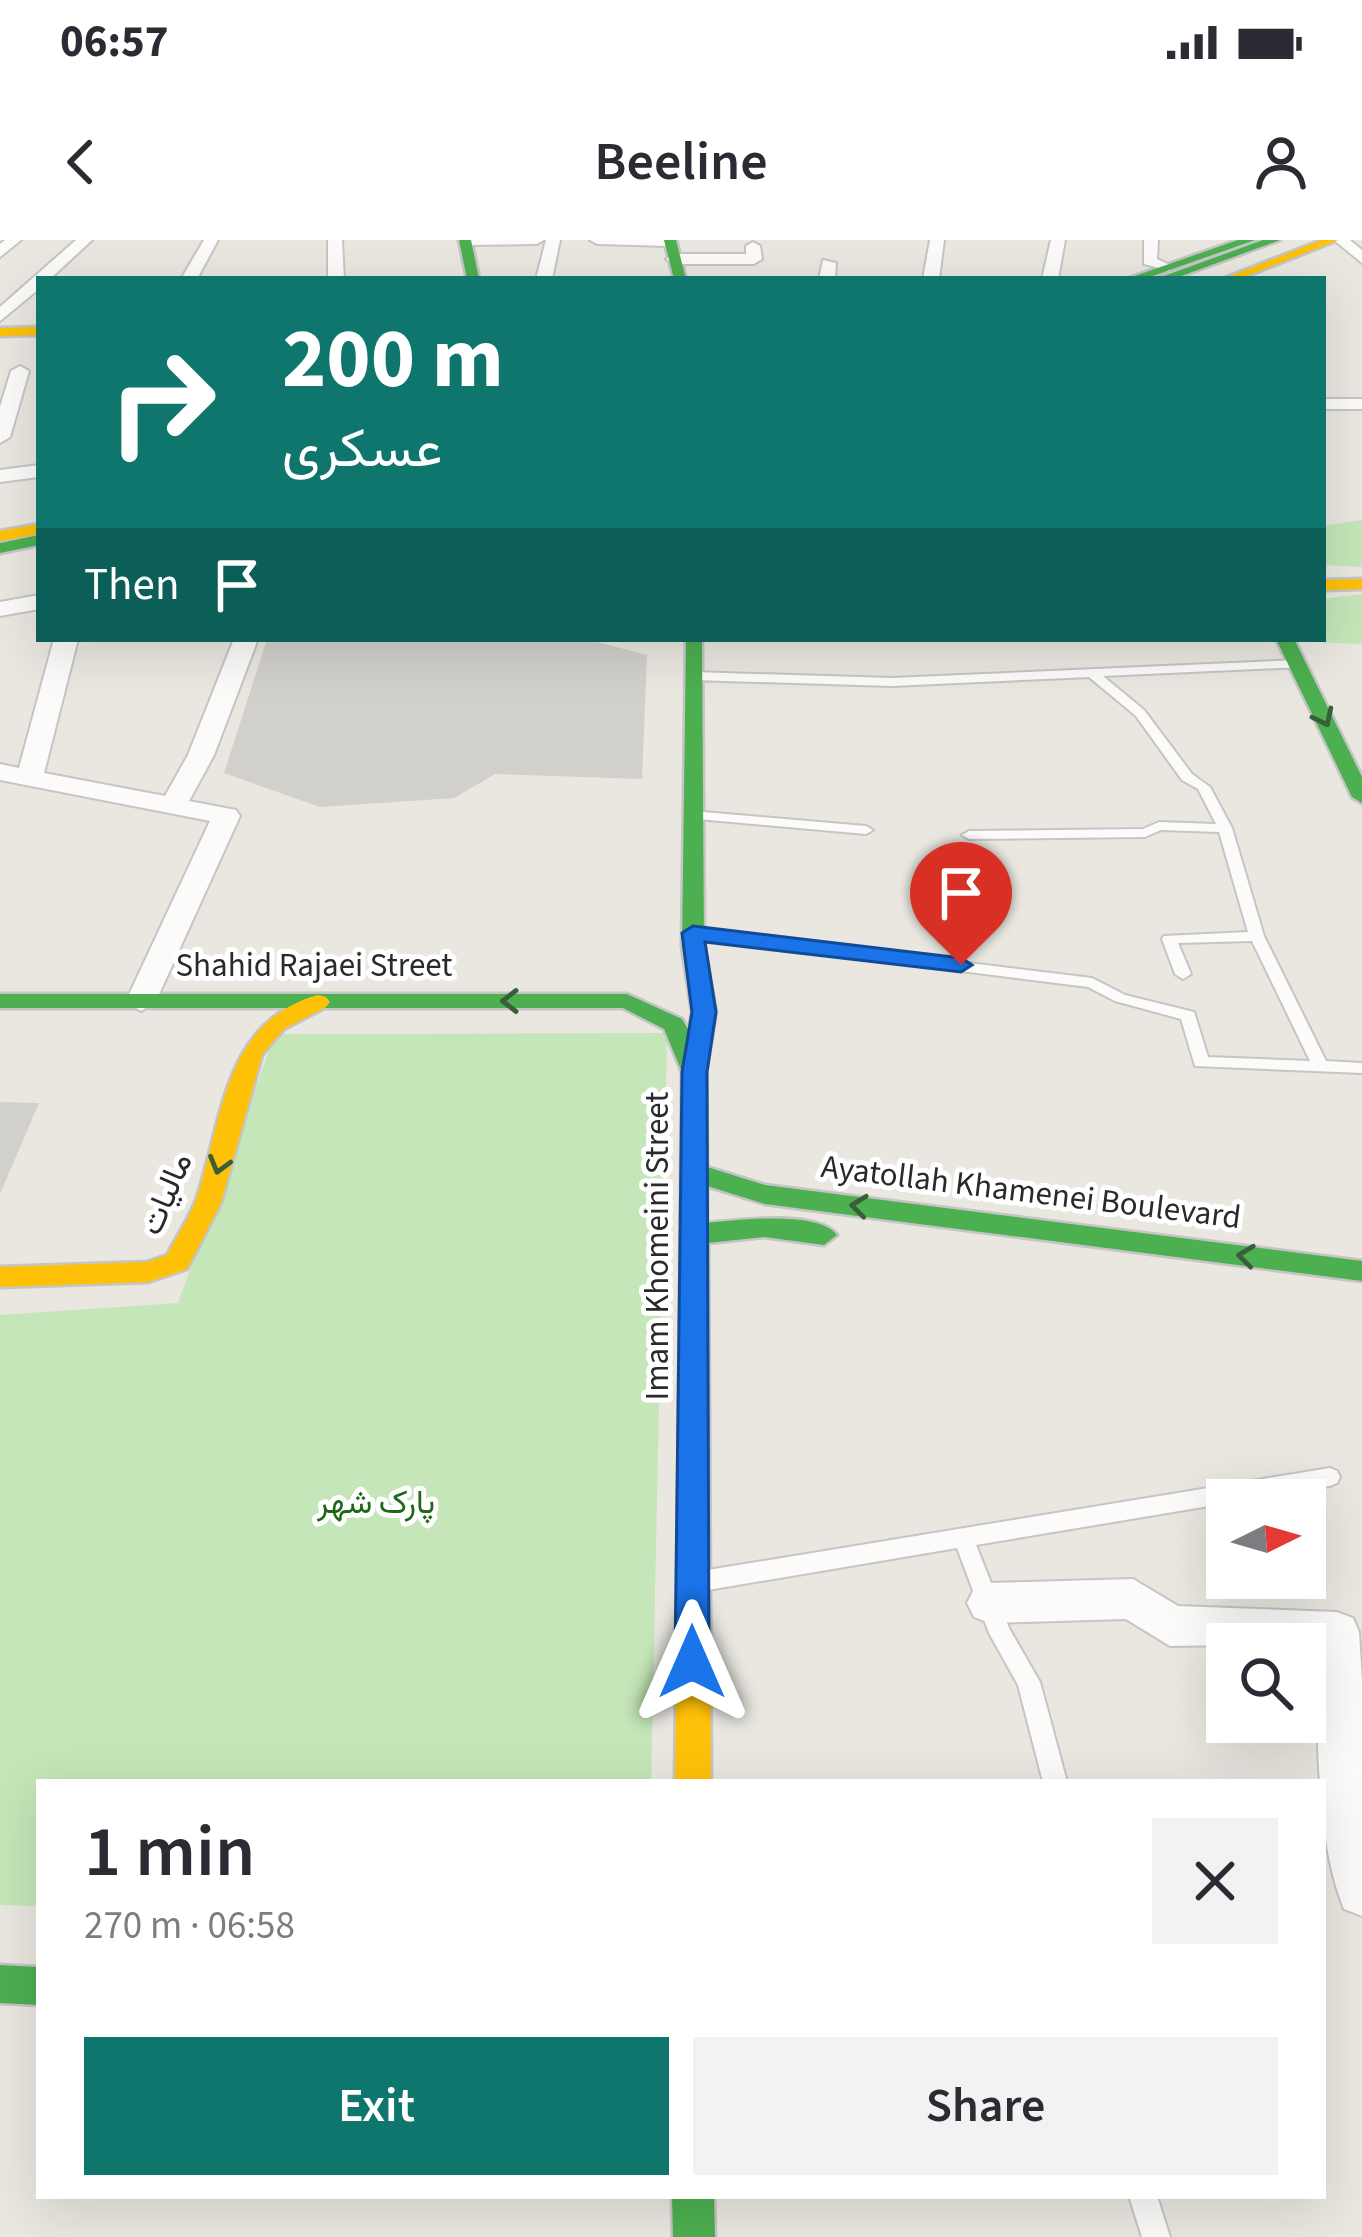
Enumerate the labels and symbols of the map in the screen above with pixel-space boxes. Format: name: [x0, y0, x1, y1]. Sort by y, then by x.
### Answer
one-way arrow: [1310, 706, 1333, 727]
pin: [910, 842, 1012, 965]
street label: Shahid Rajaei Street: [175, 942, 453, 989]
one-way arrow: [500, 988, 519, 1014]
street label: Imam Khomeini Street: [634, 1092, 681, 1400]
street label: Ayatollah Khamenei Boulevard: [818, 1143, 1244, 1241]
street label: مالیات: [128, 1146, 204, 1242]
one-way arrow: [208, 1154, 233, 1175]
one-way arrow: [849, 1194, 869, 1220]
one-way arrow: [1236, 1243, 1256, 1269]
park label: پارک شهر: [316, 1479, 435, 1526]
north arrow: [1206, 1479, 1326, 1599]
position arrow: [629, 1599, 755, 1725]

